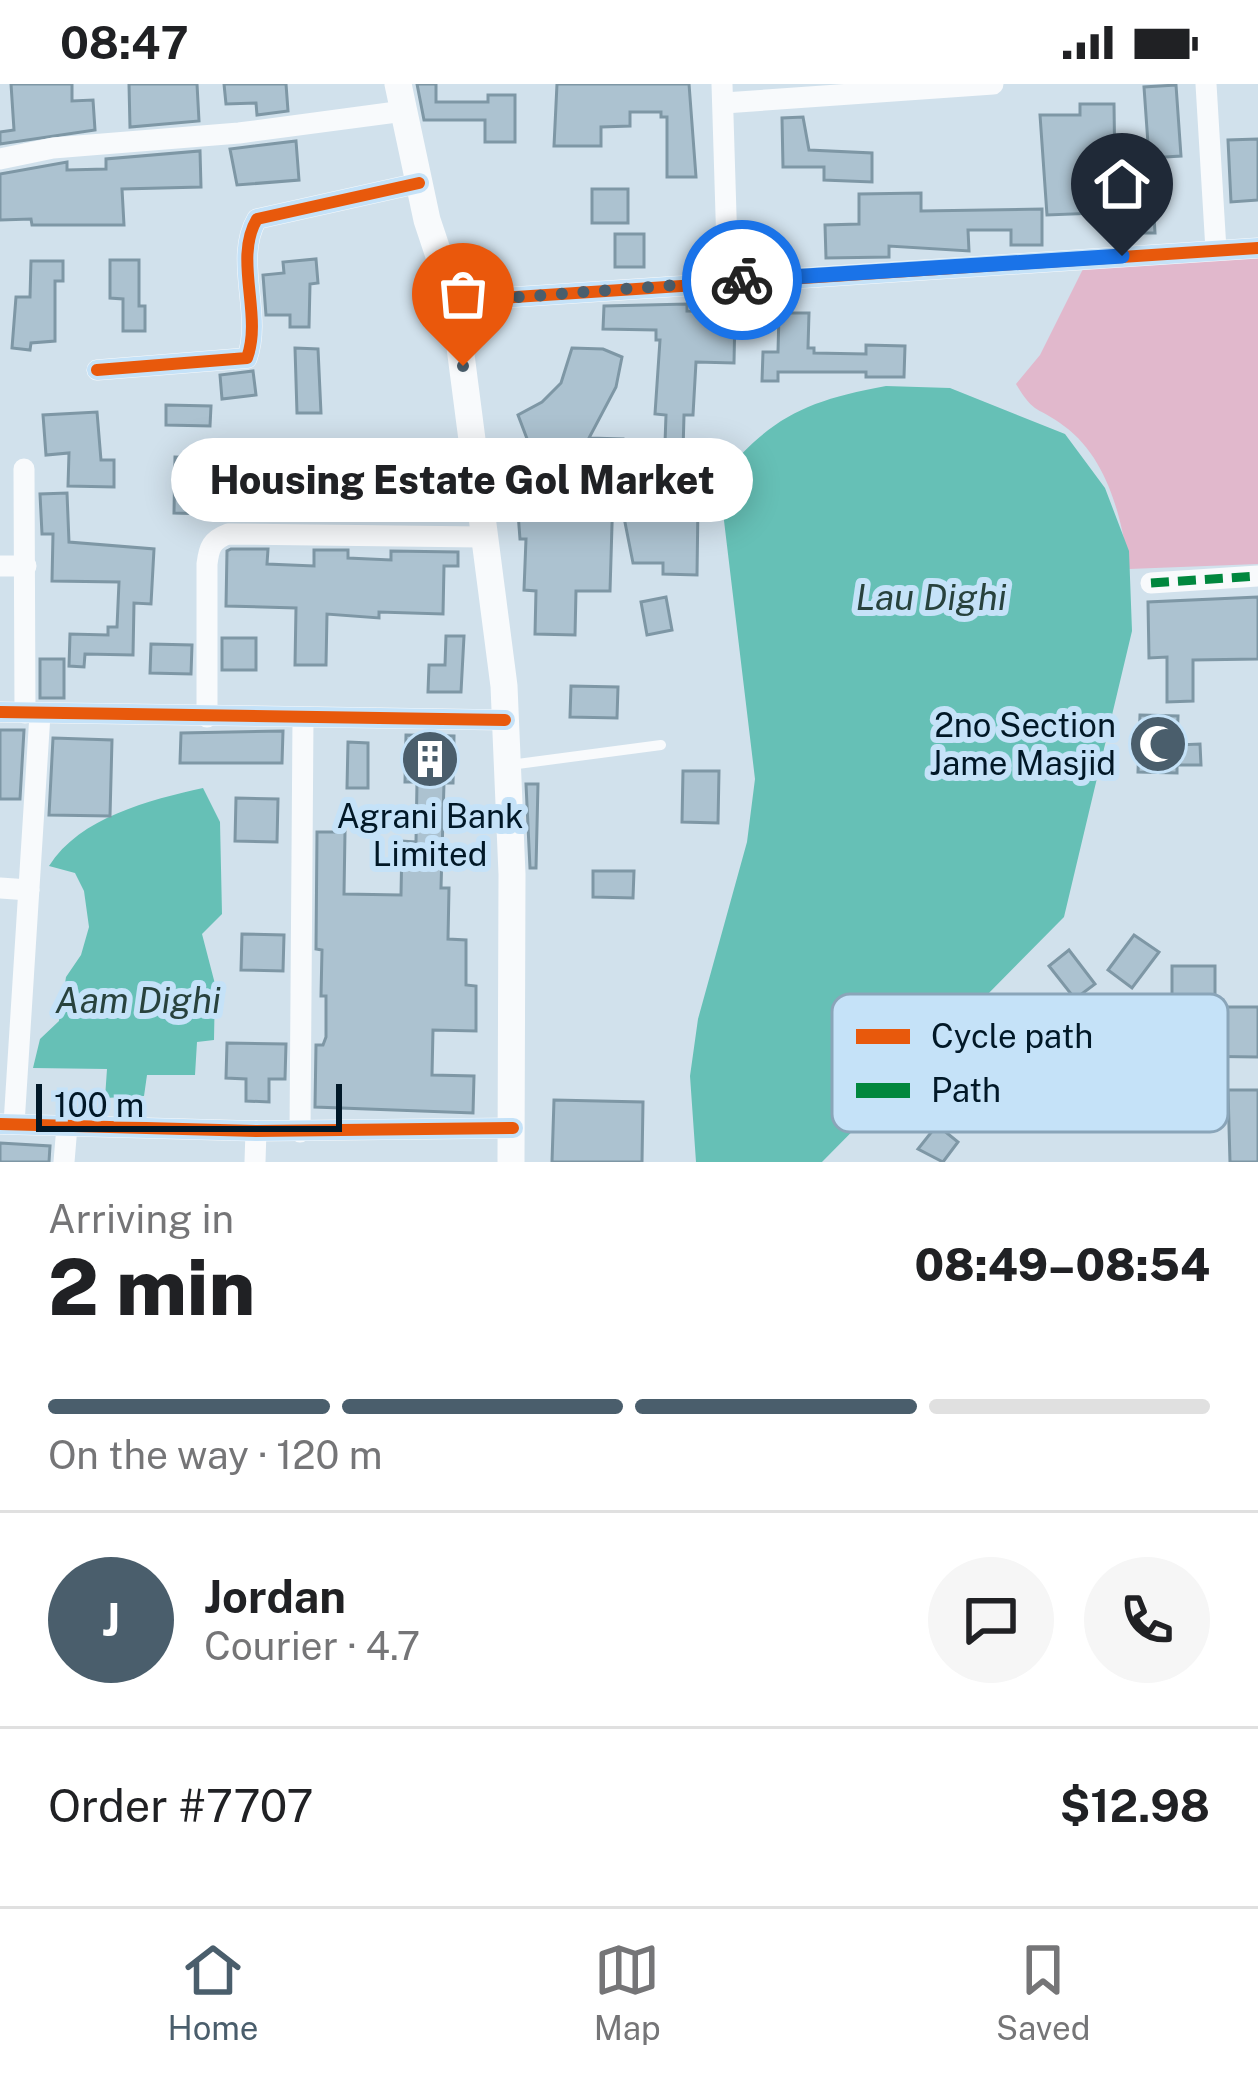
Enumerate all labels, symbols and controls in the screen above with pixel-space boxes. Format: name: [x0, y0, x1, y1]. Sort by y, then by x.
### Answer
text: 08:47: [60, 16, 189, 69]
pin: [1071, 133, 1173, 256]
icon: home: [1089, 151, 1155, 217]
courier: [682, 220, 802, 340]
pin: [412, 243, 514, 366]
icon: bike: [709, 247, 775, 313]
icon: bag: [430, 261, 496, 327]
callout: Housing Estate Gol Market: [172, 438, 754, 522]
text: Housing Estate Gol Market: [209, 457, 715, 503]
water label: Lau Dighi: [855, 576, 1007, 618]
place label: 2no Section Jame Masjid: [929, 706, 1116, 782]
mosque icon: 2no Section Jame Masjid: [1127, 713, 1189, 775]
building icon: Agrani Bank Limited: [399, 728, 461, 790]
place label: Agrani Bank Limited: [336, 797, 524, 873]
water label: Aam Dighi: [55, 979, 221, 1021]
legend: [832, 994, 1228, 1132]
text: Cycle path: [931, 1017, 1093, 1055]
text: Path: [931, 1071, 1001, 1109]
scale bar: [36, 1078, 342, 1131]
text: 100 m: [54, 1086, 144, 1124]
text: Arriving in: [48, 1196, 234, 1242]
text: 08:49–08:54: [914, 1238, 1210, 1291]
text: 2 min: [48, 1241, 255, 1333]
text: On the way · 120 m: [48, 1432, 383, 1478]
button: chat: [928, 1557, 1054, 1683]
button: phone: [1084, 1557, 1210, 1683]
text: Jordan: [204, 1570, 346, 1623]
text: J: [102, 1593, 120, 1646]
text: Courier · 4.7: [204, 1623, 420, 1669]
text: Order #7707: [48, 1779, 313, 1832]
text: $12.98: [1060, 1779, 1210, 1832]
tab: Home: [168, 1937, 259, 2047]
tab: Map: [594, 1937, 661, 2047]
tab: Saved: [996, 1937, 1090, 2047]

